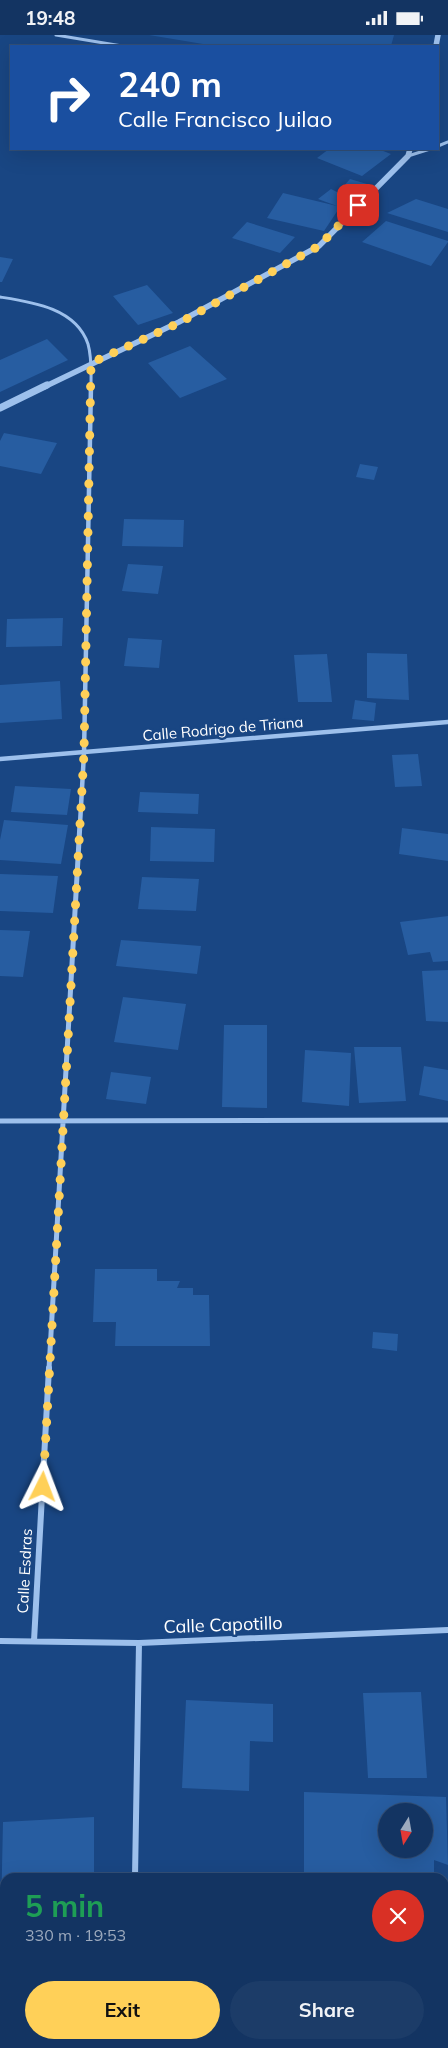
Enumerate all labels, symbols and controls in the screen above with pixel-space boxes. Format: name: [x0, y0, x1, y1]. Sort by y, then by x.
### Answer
text: 19:48: [25, 6, 75, 30]
text: 240 m: [118, 62, 222, 106]
icon: right: [35, 65, 100, 130]
text: Calle Francisco Juilao: [118, 105, 332, 133]
pin: [337, 184, 379, 226]
icon: arrive: [344, 191, 372, 219]
street label: Calle Rodrigo de Triana: [142, 712, 304, 745]
position arrow: [16, 1460, 68, 1512]
street label: Calle Esdras: [13, 1528, 36, 1614]
street label: Calle Capotillo: [163, 1611, 283, 1638]
north arrow: [378, 1803, 432, 1857]
map controls: [378, 1803, 433, 1858]
text: 5 min: [25, 1887, 104, 1925]
button: close: [372, 1890, 424, 1942]
text: 330 m · 19:53: [25, 1925, 126, 1945]
button: Exit: [25, 1981, 220, 2039]
button: Share: [230, 1981, 424, 2039]

